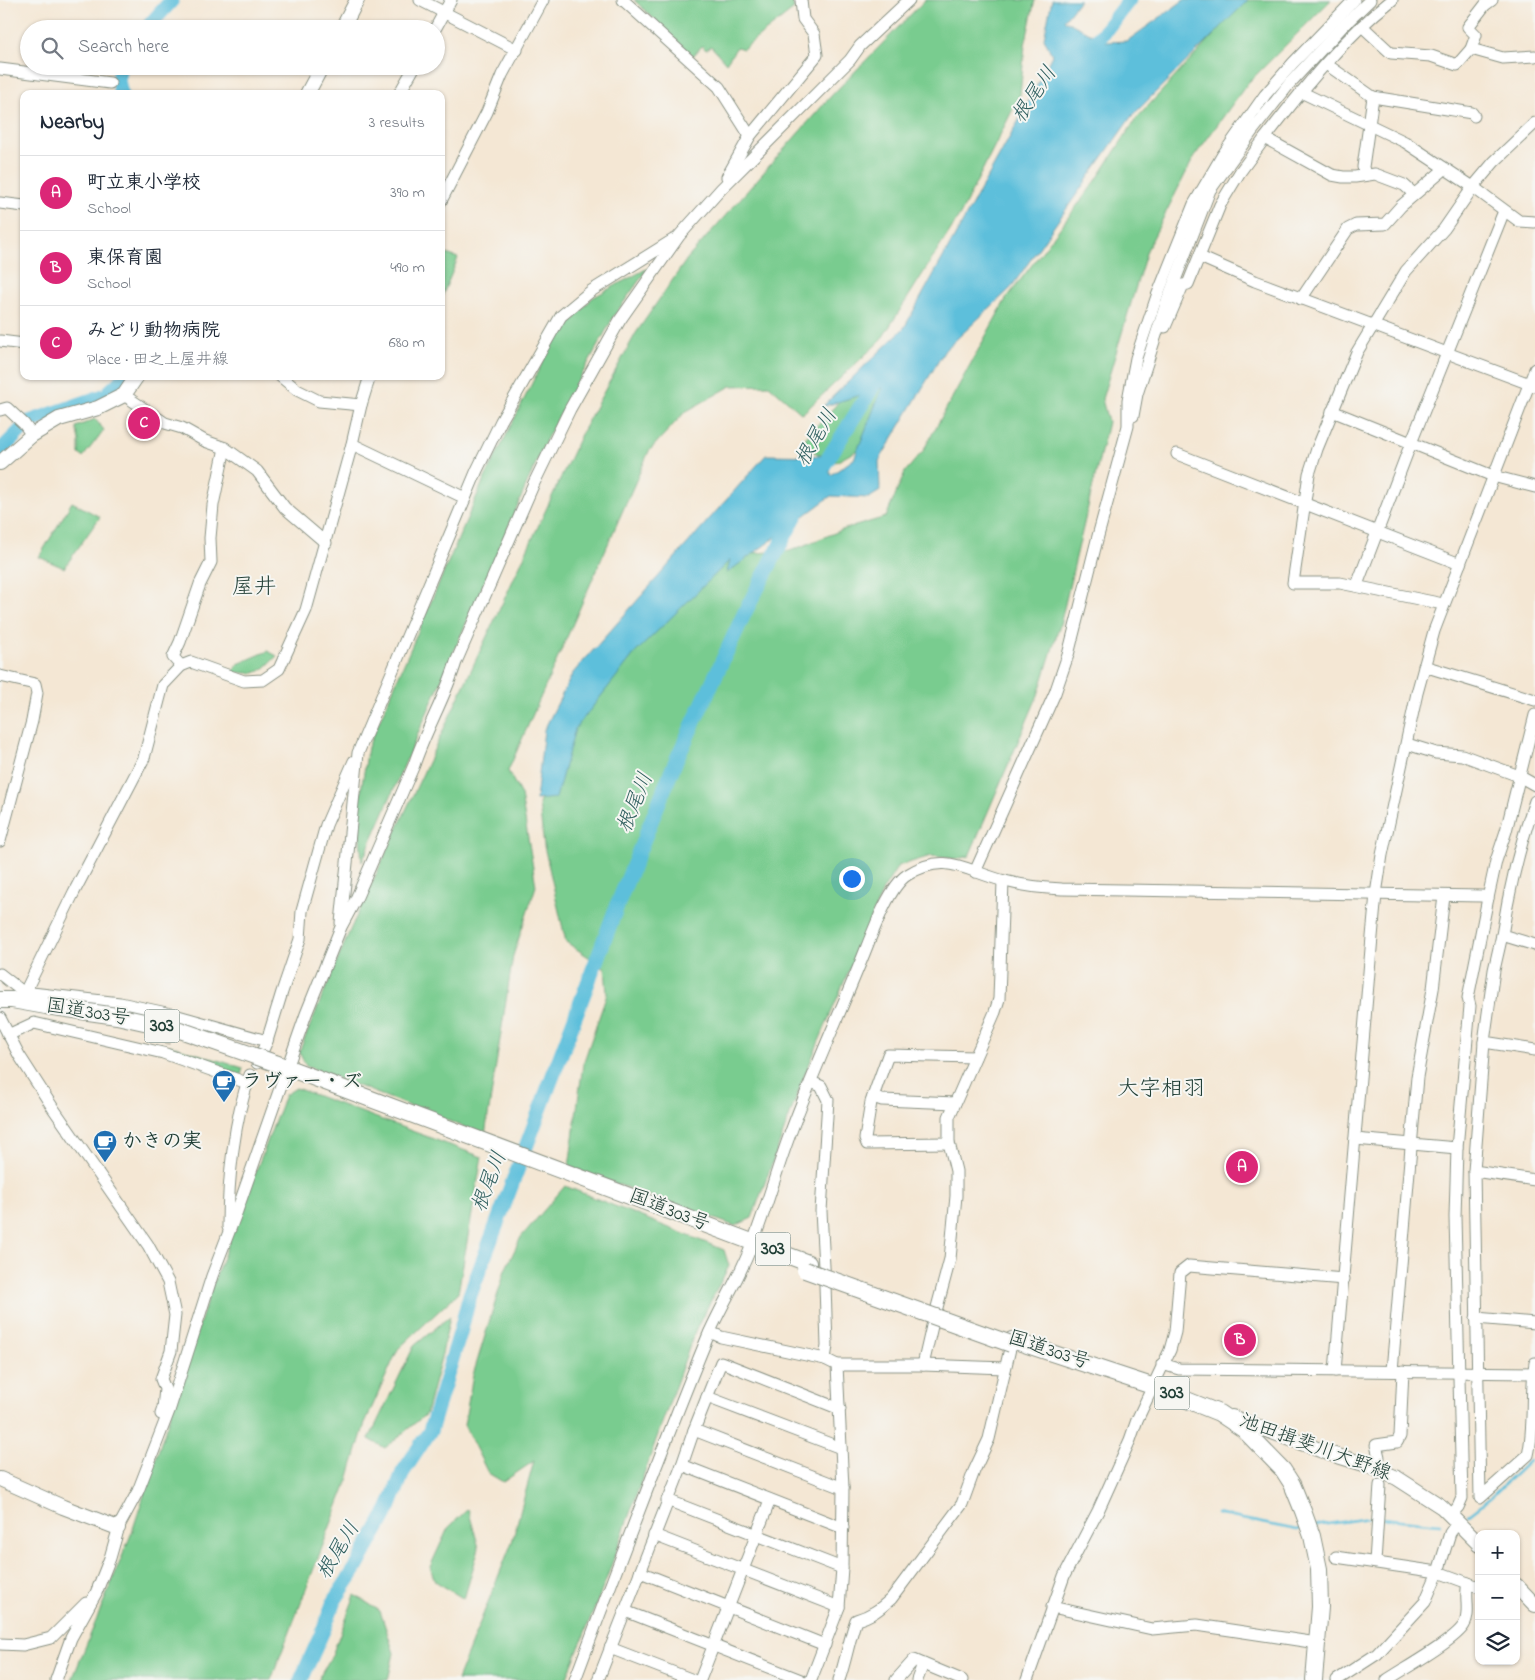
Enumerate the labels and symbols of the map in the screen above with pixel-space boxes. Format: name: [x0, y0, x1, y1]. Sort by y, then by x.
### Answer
water label: 根尾川: [1005, 60, 1065, 130]
water label: 根尾川: [788, 403, 846, 473]
pin: C: [128, 404, 160, 442]
district label: 屋井: [232, 572, 276, 604]
water label: 根尾川: [610, 768, 662, 838]
your location: [839, 866, 865, 892]
street label: 国道303号: [44, 992, 132, 1034]
road number: 303: [144, 1009, 180, 1042]
place label: ラヴァー・ズ: [242, 1068, 362, 1097]
cafe icon: ラヴァー・ズ: [211, 1069, 237, 1103]
district label: 大字相羽: [1117, 1074, 1205, 1106]
place label: かきの実: [122, 1128, 202, 1157]
cafe icon: かきの実: [92, 1129, 118, 1163]
water label: 根尾川: [465, 1147, 515, 1217]
pin: A: [1226, 1148, 1258, 1186]
street label: 国道303号: [624, 1182, 714, 1240]
road number: 303: [756, 1232, 790, 1266]
pin: B: [1224, 1321, 1256, 1359]
street label: 国道303号: [1004, 1324, 1094, 1378]
road number: 303: [1154, 1376, 1190, 1410]
street label: 池田揖斐川大野線: [1235, 1407, 1395, 1489]
water label: 根尾川: [310, 1516, 368, 1586]

